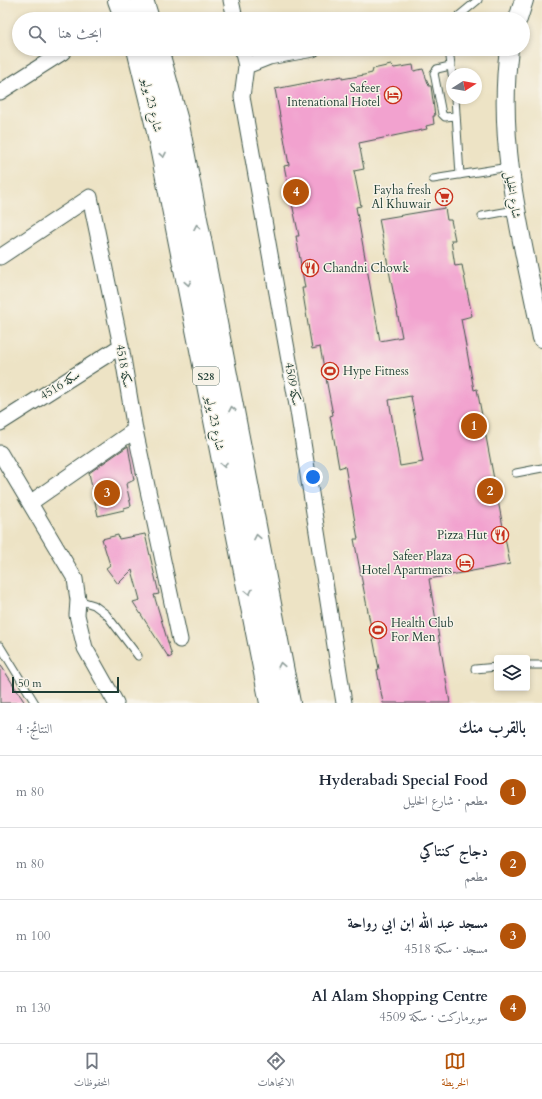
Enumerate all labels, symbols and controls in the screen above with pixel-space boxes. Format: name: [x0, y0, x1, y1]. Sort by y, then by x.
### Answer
search box: [12, 12, 530, 56]
icon: search: [26, 23, 48, 45]
text: ابحث هنا: [58, 23, 102, 43]
north arrow: [446, 68, 482, 104]
street label: شارع 23 يوليو: [135, 75, 166, 135]
place label: Safeer Intenational Hotel: [287, 80, 381, 110]
hotel icon: Safeer Intenational Hotel: [383, 85, 403, 105]
one-way arrow: [158, 152, 166, 158]
street label: شارع الخليل: [498, 170, 525, 220]
pin: 4: [283, 177, 309, 207]
place label: Fayha fresh Al Khuwair: [372, 182, 432, 212]
supermarket icon: Fayha fresh Al Khuwair: [434, 187, 454, 207]
one-way arrow: [194, 224, 202, 230]
restaurant icon: Chandni Chowk: [300, 258, 320, 278]
place label: Chandni Chowk: [323, 260, 409, 276]
one-way arrow: [183, 279, 191, 286]
street label: سكة 4518: [112, 343, 136, 389]
street label: سكة 4509: [281, 361, 305, 407]
sports icon: Hype Fitness: [320, 361, 340, 381]
place label: Hype Fitness: [343, 363, 409, 379]
street label: سكة 4516: [37, 366, 83, 404]
road number: S28: [193, 367, 219, 385]
street label: شارع 23 يوليو: [199, 393, 228, 452]
one-way arrow: [229, 406, 237, 413]
pin: 1: [461, 411, 487, 441]
one-way arrow: [219, 462, 227, 468]
your location: [303, 467, 323, 487]
pin: 2: [477, 476, 503, 506]
pin: 3: [94, 478, 120, 508]
restaurant icon: Pizza Hut: [490, 525, 510, 545]
place label: Pizza Hut: [437, 527, 487, 543]
one-way arrow: [253, 534, 261, 540]
place label: Safeer Plaza Hotel Apartments: [361, 548, 453, 578]
hotel icon: Safeer Plaza Hotel Apartments: [455, 553, 475, 573]
one-way arrow: [245, 589, 253, 596]
place label: Health Club For Men: [391, 615, 454, 645]
sports icon: Health Club For Men: [368, 620, 388, 640]
map controls: [494, 655, 530, 691]
button: layers: [494, 655, 530, 691]
one-way arrow: [278, 662, 286, 668]
scale bar: [12, 675, 119, 694]
text: 50 m: [18, 676, 42, 691]
text: بالقرب منك: [459, 716, 526, 739]
text: النتائج: 4: [16, 720, 52, 738]
text: Hyderabadi Special Food: [319, 770, 488, 790]
text: 80 m: [16, 783, 44, 801]
text: 1: [510, 783, 516, 801]
text: مطعم · شارع الخليل: [403, 792, 488, 810]
text: دجاج كنتاكي: [419, 841, 488, 861]
text: 80 m: [16, 855, 44, 873]
text: 2: [510, 855, 516, 873]
text: مطعم: [464, 868, 488, 886]
text: مسجد عبد الله ابن ابي رواحة: [347, 913, 488, 933]
text: 100 m: [16, 927, 50, 945]
text: 3: [510, 927, 516, 945]
text: مسجد · سكة 4518: [404, 940, 488, 958]
text: Al Alam Shopping Centre: [312, 986, 488, 1006]
text: 130 m: [16, 999, 50, 1017]
text: 4: [510, 999, 516, 1017]
text: سوبرماركت · سكة 4509: [379, 1008, 488, 1026]
tab: المحفوظات: [74, 1050, 110, 1093]
tab: الاتجاهات: [257, 1050, 294, 1093]
tab: الخريطة: [442, 1050, 468, 1093]

